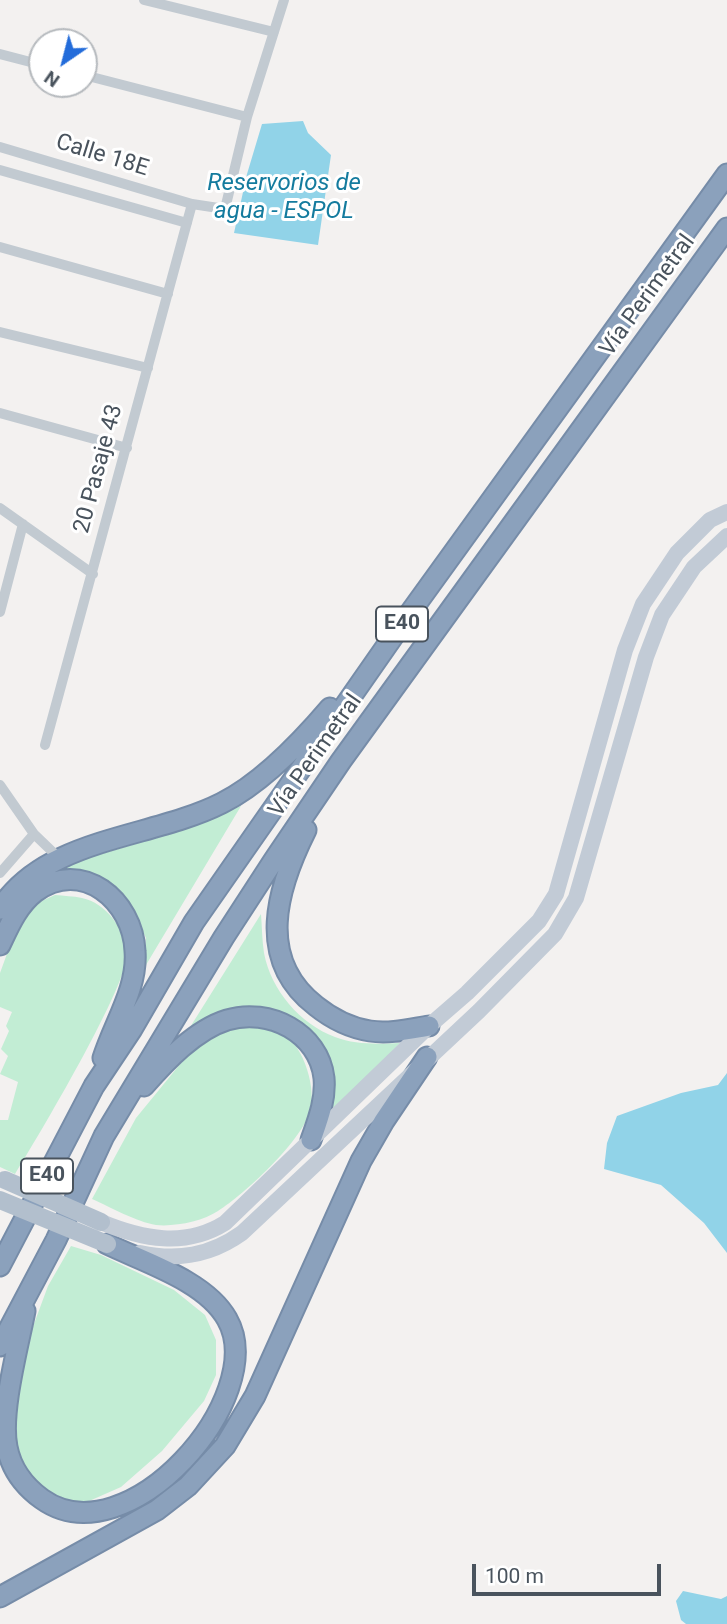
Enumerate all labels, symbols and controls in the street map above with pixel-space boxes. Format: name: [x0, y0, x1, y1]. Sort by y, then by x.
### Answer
north arrow: [28, 28, 98, 98]
text: N: [40, 66, 64, 92]
street label: Calle 18E: [52, 129, 152, 183]
water label: Reservorios de agua - ESPOL: [207, 170, 361, 226]
street label: Vía Perimetral: [595, 230, 701, 362]
street label: 20 Pasaje 43: [69, 402, 129, 536]
road number: E40: [376, 606, 428, 642]
street label: Vía Perimetral: [263, 689, 369, 823]
road number: E40: [21, 1158, 73, 1194]
scale bar: [475, 1550, 664, 1594]
text: 100 m: [485, 1564, 544, 1588]

